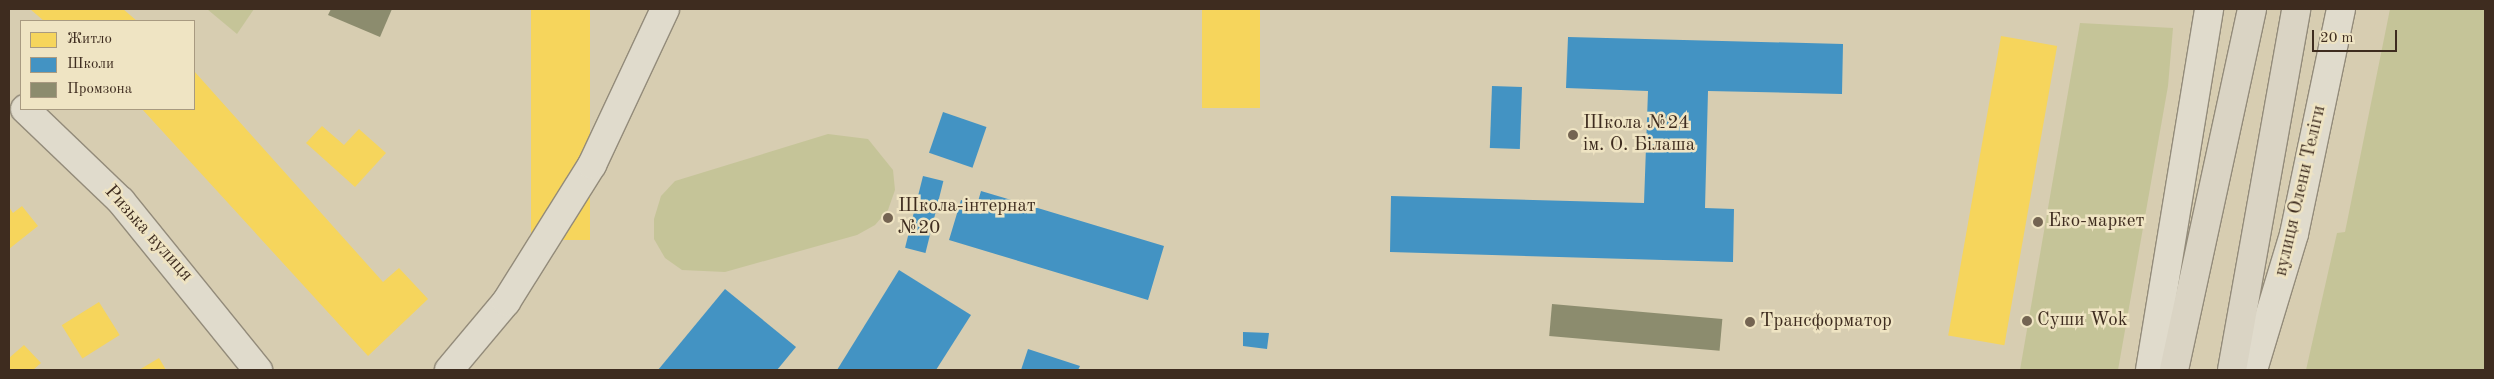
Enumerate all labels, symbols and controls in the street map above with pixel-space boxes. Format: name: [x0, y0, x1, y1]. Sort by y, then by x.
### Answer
legend: [20, 20, 195, 110]
scale bar: [2314, 20, 2399, 52]
text: 20 m: [2320, 31, 2354, 46]
text: Житло: [67, 32, 112, 47]
text: Школи: [67, 57, 114, 72]
text: Промзона: [67, 82, 132, 97]
street label: вулиця Олени Теліги: [2270, 103, 2332, 279]
place label: Школа №24 ім. О. Білаша: [1583, 113, 1695, 157]
marker: Школа №24 ім. О. Білаша: [1567, 129, 1579, 141]
street label: Ризька вулиця: [99, 181, 197, 287]
place label: Школа-інтернат №20: [898, 196, 1036, 240]
place label: Еко-маркет: [2048, 211, 2145, 233]
marker: Школа-інтернат №20: [882, 212, 894, 224]
marker: Еко-маркет: [2032, 216, 2044, 228]
place label: Суши Wok: [2037, 310, 2128, 332]
place label: Трансформатор: [1760, 311, 1892, 333]
marker: Суши Wok: [2021, 315, 2033, 327]
marker: Трансформатор: [1744, 316, 1756, 328]

